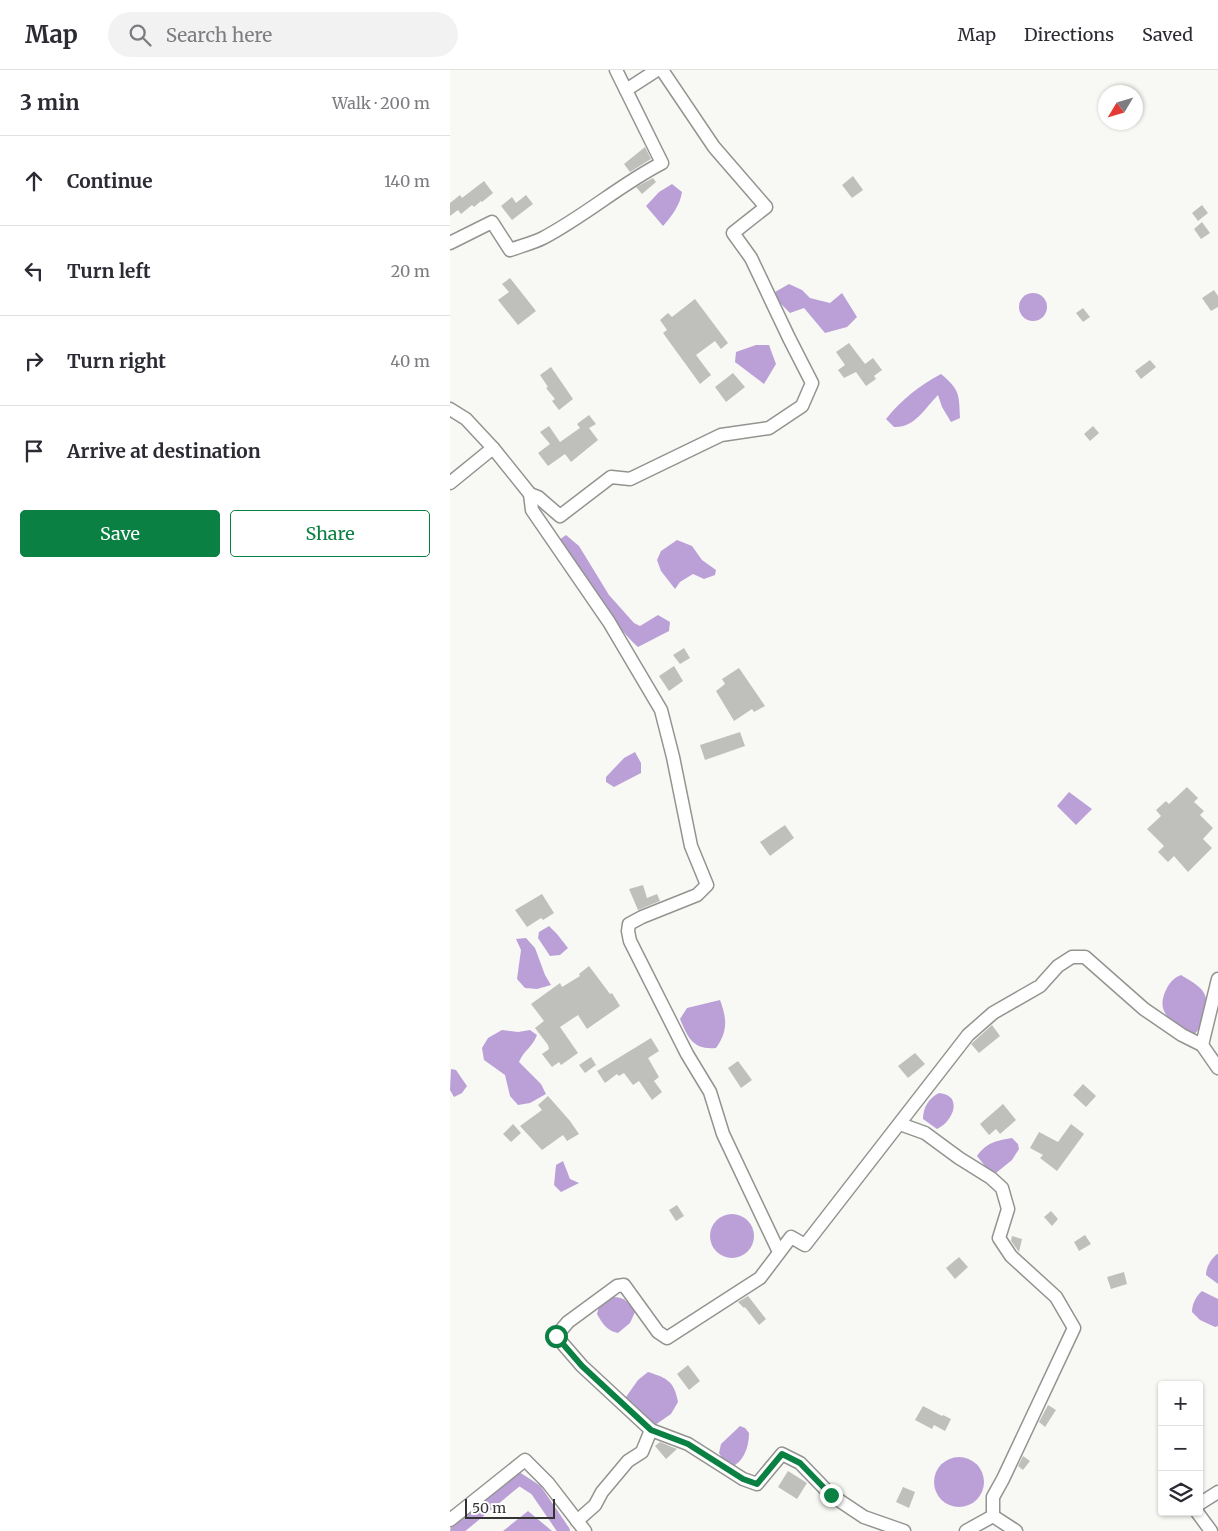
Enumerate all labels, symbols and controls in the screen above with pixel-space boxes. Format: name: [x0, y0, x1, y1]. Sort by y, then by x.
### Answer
search box: [108, 12, 458, 57]
text: Map: [25, 19, 78, 50]
icon: search: [126, 21, 154, 49]
text: Search here: [166, 23, 272, 47]
text: Map: [958, 23, 996, 46]
text: Directions: [1024, 23, 1114, 46]
text: Saved: [1142, 23, 1193, 46]
north arrow: [1098, 85, 1143, 130]
text: 3 min: [20, 89, 79, 116]
text: Walk · 200 m: [332, 93, 430, 113]
icon: ahead: [20, 167, 48, 195]
text: Continue: [67, 169, 153, 193]
text: 140 m: [384, 171, 430, 191]
icon: left: [20, 257, 48, 285]
text: Turn left: [67, 259, 151, 283]
text: 20 m: [391, 261, 430, 281]
icon: right: [20, 347, 48, 375]
text: Turn right: [67, 349, 166, 373]
text: 40 m: [390, 351, 430, 371]
icon: arrive: [20, 437, 48, 465]
text: Arrive at destination: [67, 439, 261, 463]
button: Save: [20, 510, 220, 557]
button: Share: [230, 510, 430, 557]
route start: [545, 1325, 568, 1348]
map controls: [1158, 1381, 1203, 1516]
button: +: [1158, 1381, 1203, 1426]
button: −: [1158, 1426, 1203, 1471]
button: layers: [1158, 1471, 1203, 1516]
route end: [820, 1484, 843, 1507]
scale bar: [465, 1496, 555, 1519]
text: 50 m: [472, 1499, 506, 1517]

